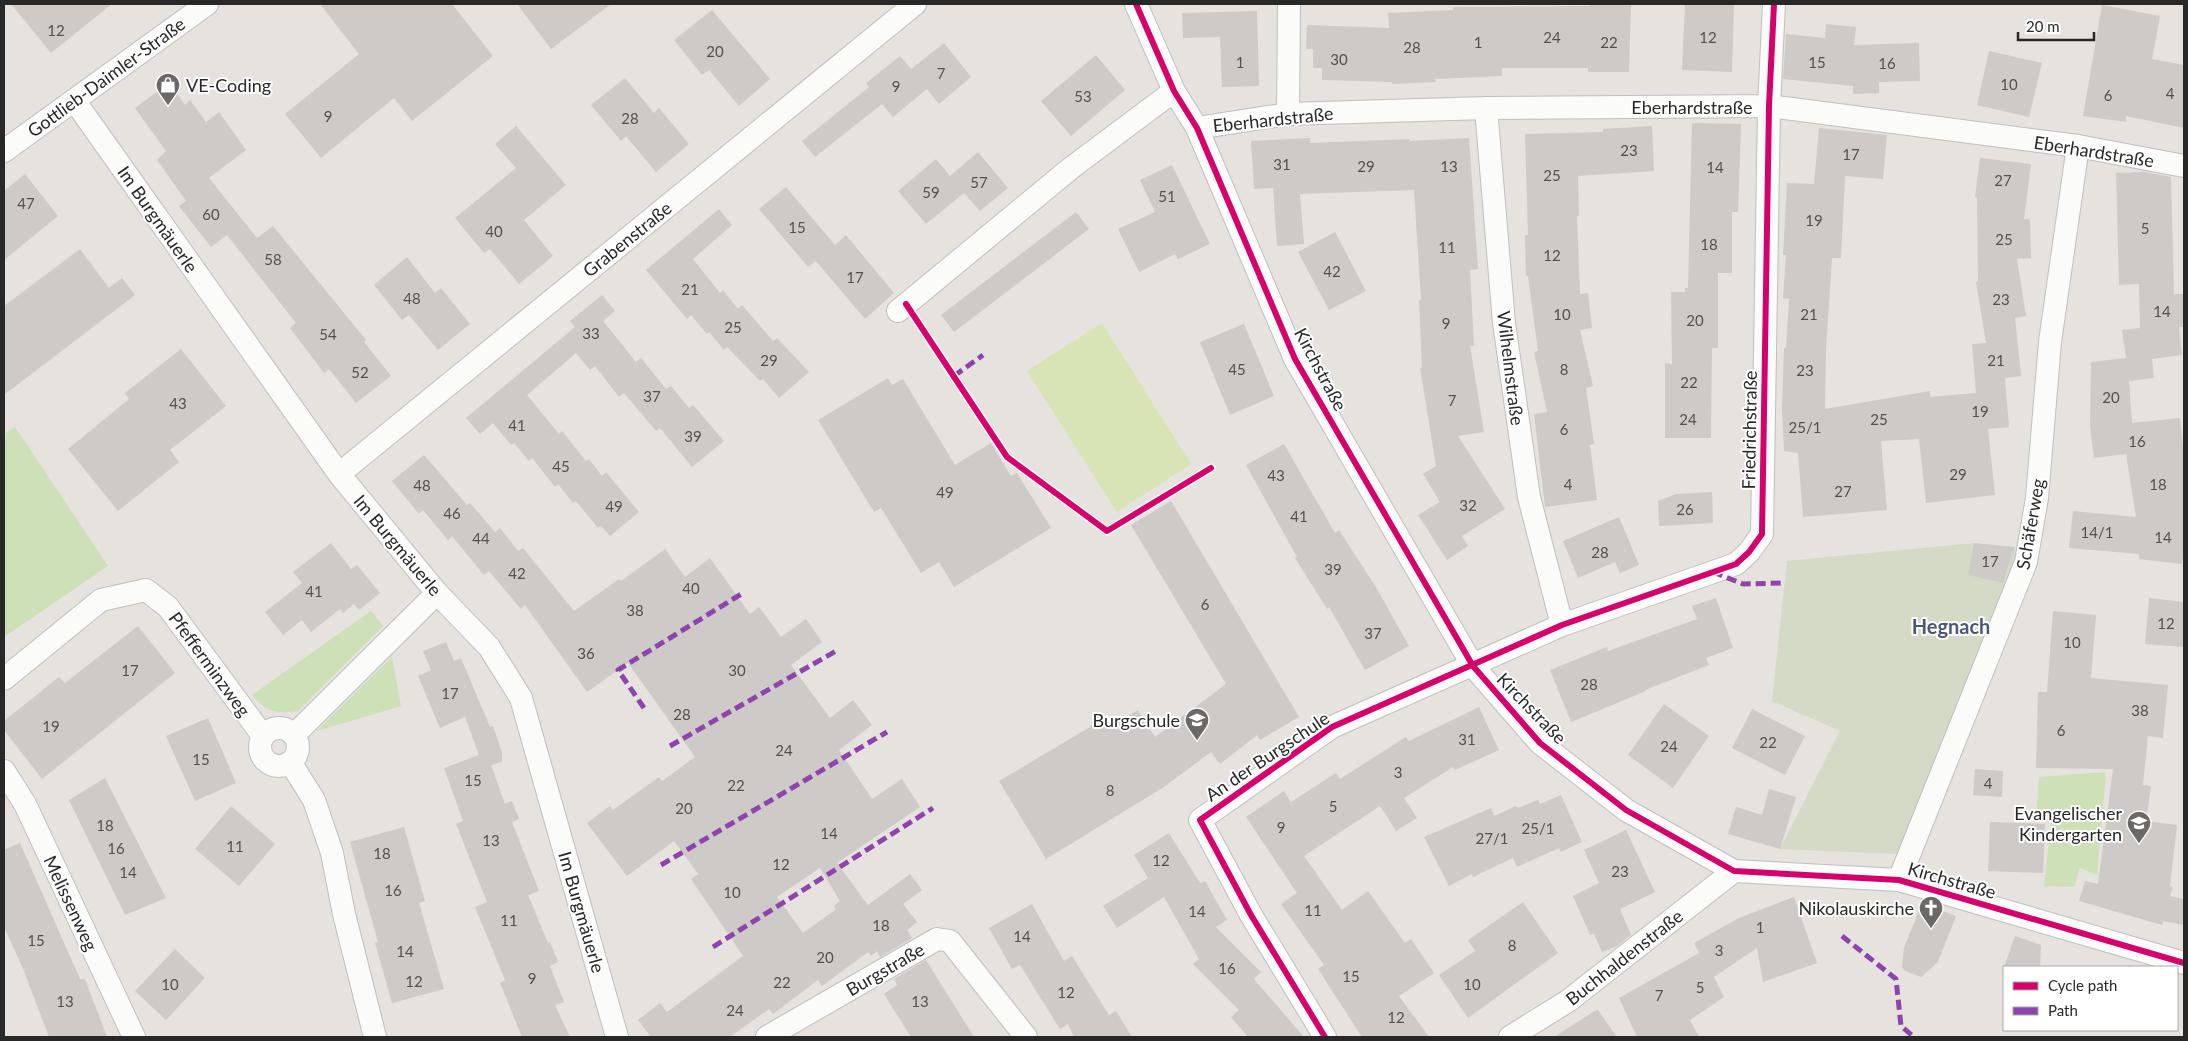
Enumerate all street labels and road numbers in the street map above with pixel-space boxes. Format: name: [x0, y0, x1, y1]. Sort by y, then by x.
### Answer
street label: Gottlieb-Daimler-Straße: [23, 12, 189, 142]
street label: Eberhardstraße: [1631, 96, 1753, 118]
street label: Eberhardstraße: [1212, 102, 1334, 136]
street label: Eberhardstraße: [2032, 131, 2156, 171]
street label: Im Burgmäuerle: [113, 161, 203, 277]
street label: Grabenstraße: [578, 197, 676, 281]
street label: Wilhelmstraße: [1493, 309, 1529, 427]
street label: Kirchstraße: [1290, 324, 1352, 414]
street label: Friedrichstraße: [1737, 370, 1761, 490]
street label: Schäferweg: [2011, 477, 2049, 571]
street label: Im Burgmäuerle: [349, 490, 447, 600]
street label: Pfefferminzweg: [165, 607, 255, 721]
street label: Kirchstraße: [1493, 668, 1571, 748]
street label: An der Burgschule: [1201, 706, 1333, 806]
street label: Im Burgmäuerle: [554, 849, 610, 975]
street label: Melissenweg: [39, 852, 103, 954]
street label: Kirchstraße: [1905, 857, 1999, 903]
street label: Buchhaldenstraße: [1561, 904, 1687, 1010]
street label: Burgstraße: [842, 938, 928, 1000]

